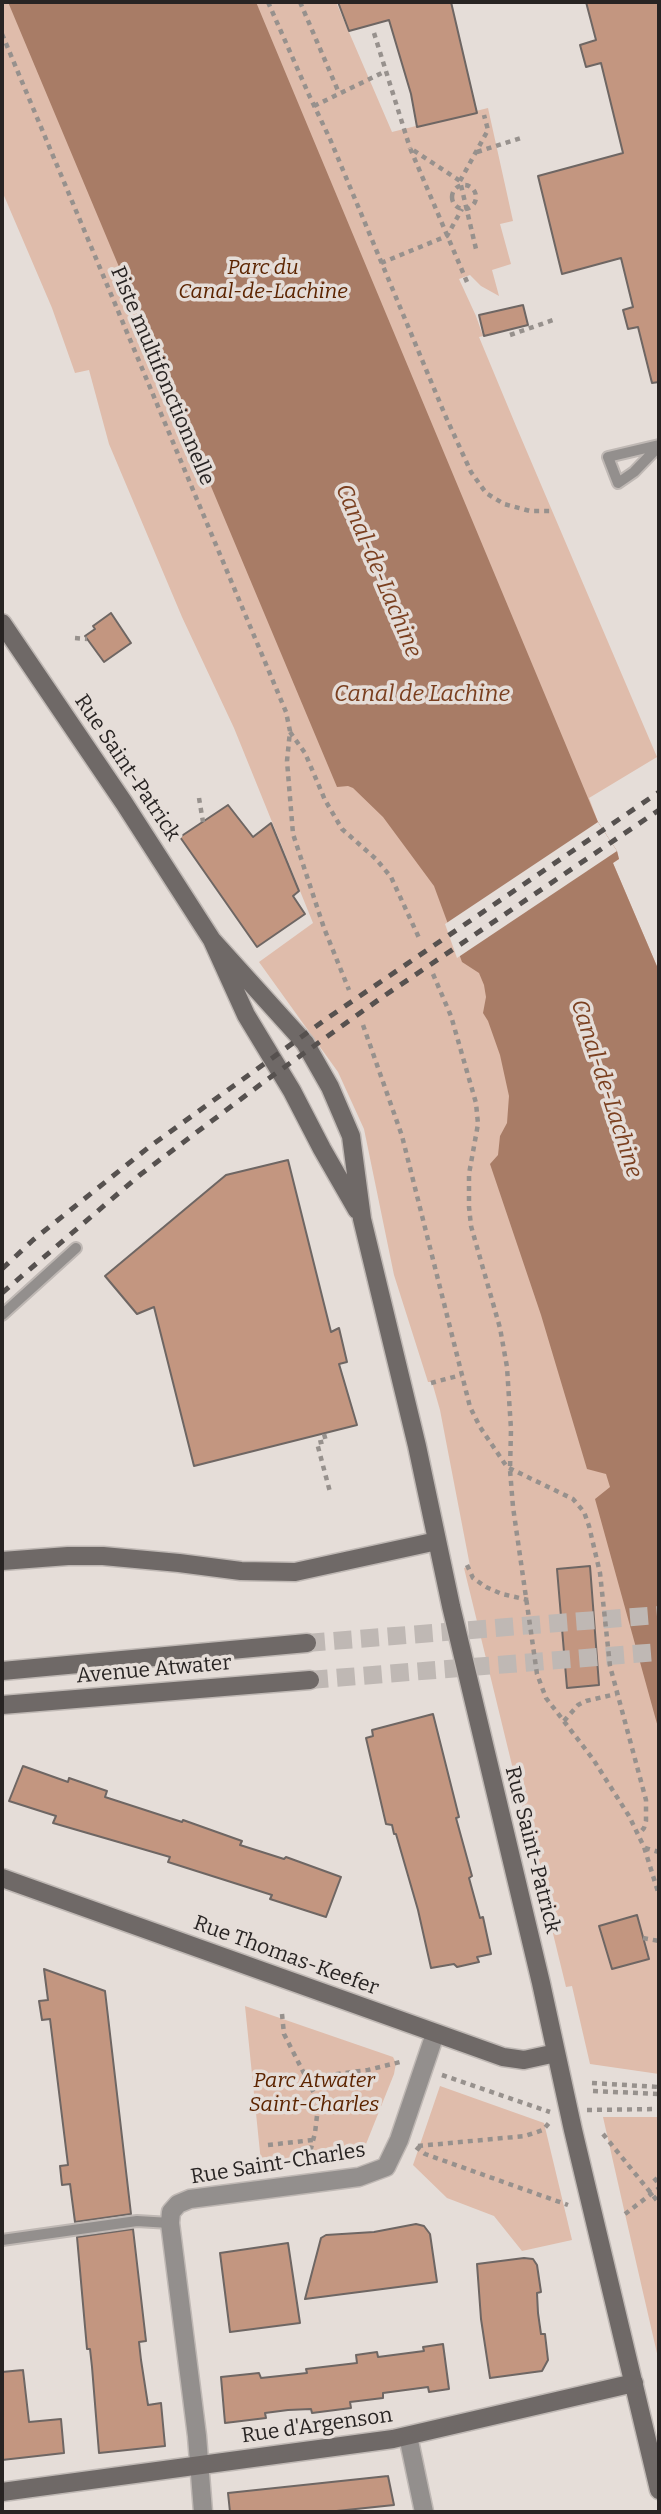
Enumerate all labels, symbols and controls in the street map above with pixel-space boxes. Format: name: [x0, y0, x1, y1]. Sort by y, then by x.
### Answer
park label: Parc du Canal-de-Lachine: [178, 255, 348, 305]
street label: Piste multifonctionnelle: [104, 263, 220, 489]
water label: Canal-de-Lachine: [329, 480, 427, 662]
water label: Canal de Lachine: [334, 681, 510, 709]
street label: Rue Saint-Patrick: [69, 690, 185, 846]
water label: Canal-de-Lachine: [564, 996, 648, 1182]
street label: Avenue Atwater: [75, 1651, 233, 1689]
street label: Rue Saint-Patrick: [499, 1764, 565, 1936]
street label: Rue Thomas-Keefer: [190, 1911, 382, 2001]
park label: Parc Atwater Saint-Charles: [249, 2068, 379, 2118]
street label: Rue Saint-Charles: [189, 2138, 367, 2190]
street label: Rue d'Argenson: [240, 2403, 394, 2449]

